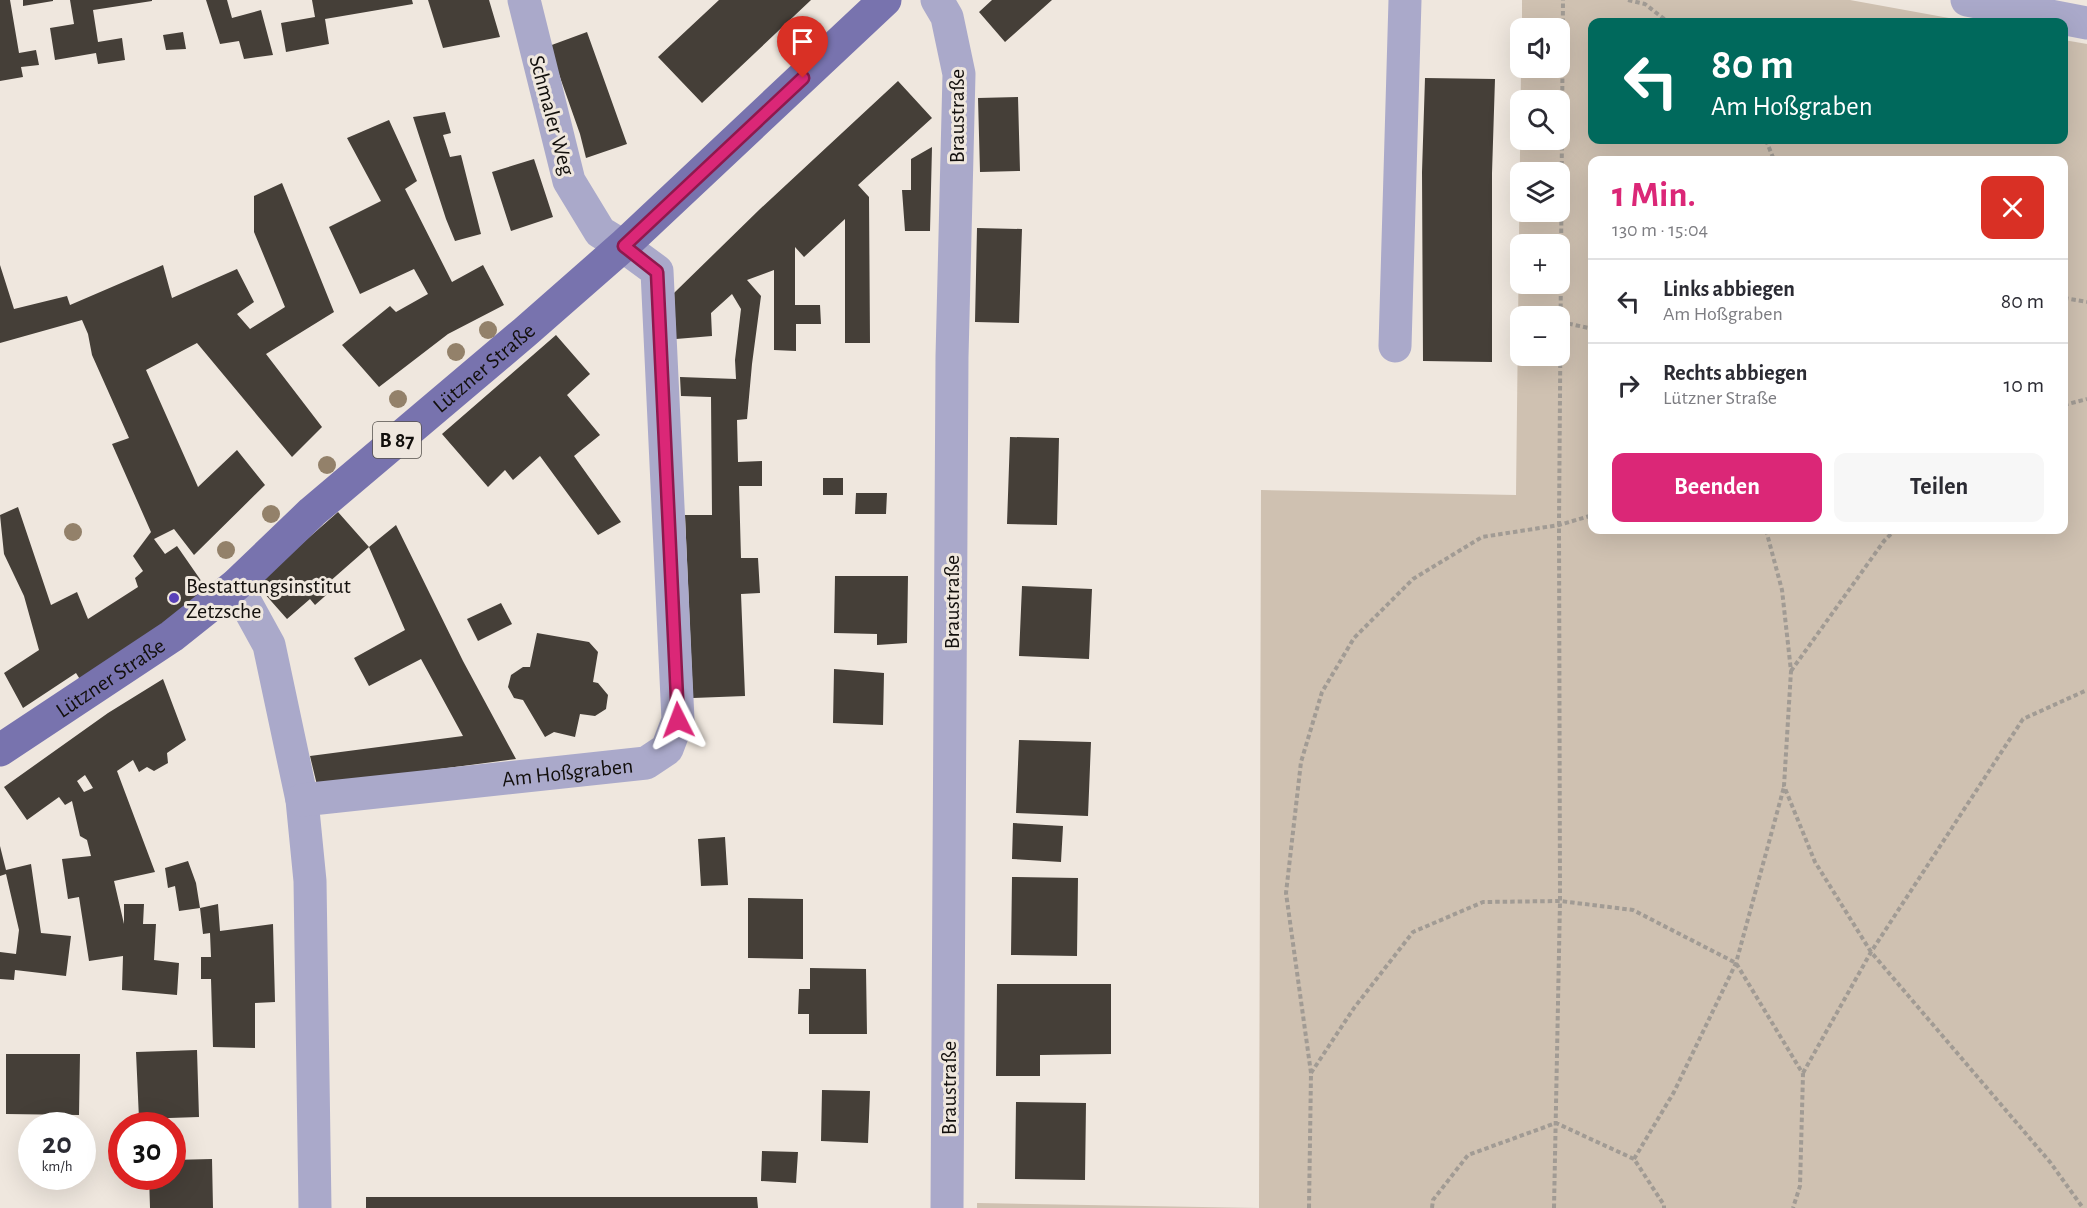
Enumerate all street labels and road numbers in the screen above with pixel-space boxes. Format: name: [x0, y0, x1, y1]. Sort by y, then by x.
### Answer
street label: Schmaler Weg: [525, 53, 579, 178]
street label: Braustraße: [946, 69, 968, 163]
street label: Lützner Straße: [429, 319, 539, 417]
road number: B 87: [373, 422, 421, 458]
street label: Braustraße: [941, 555, 963, 649]
street label: Lützner Straße: [52, 634, 169, 722]
street label: Am Hoßgraben: [501, 754, 634, 790]
street label: Braustraße: [938, 1041, 960, 1135]

